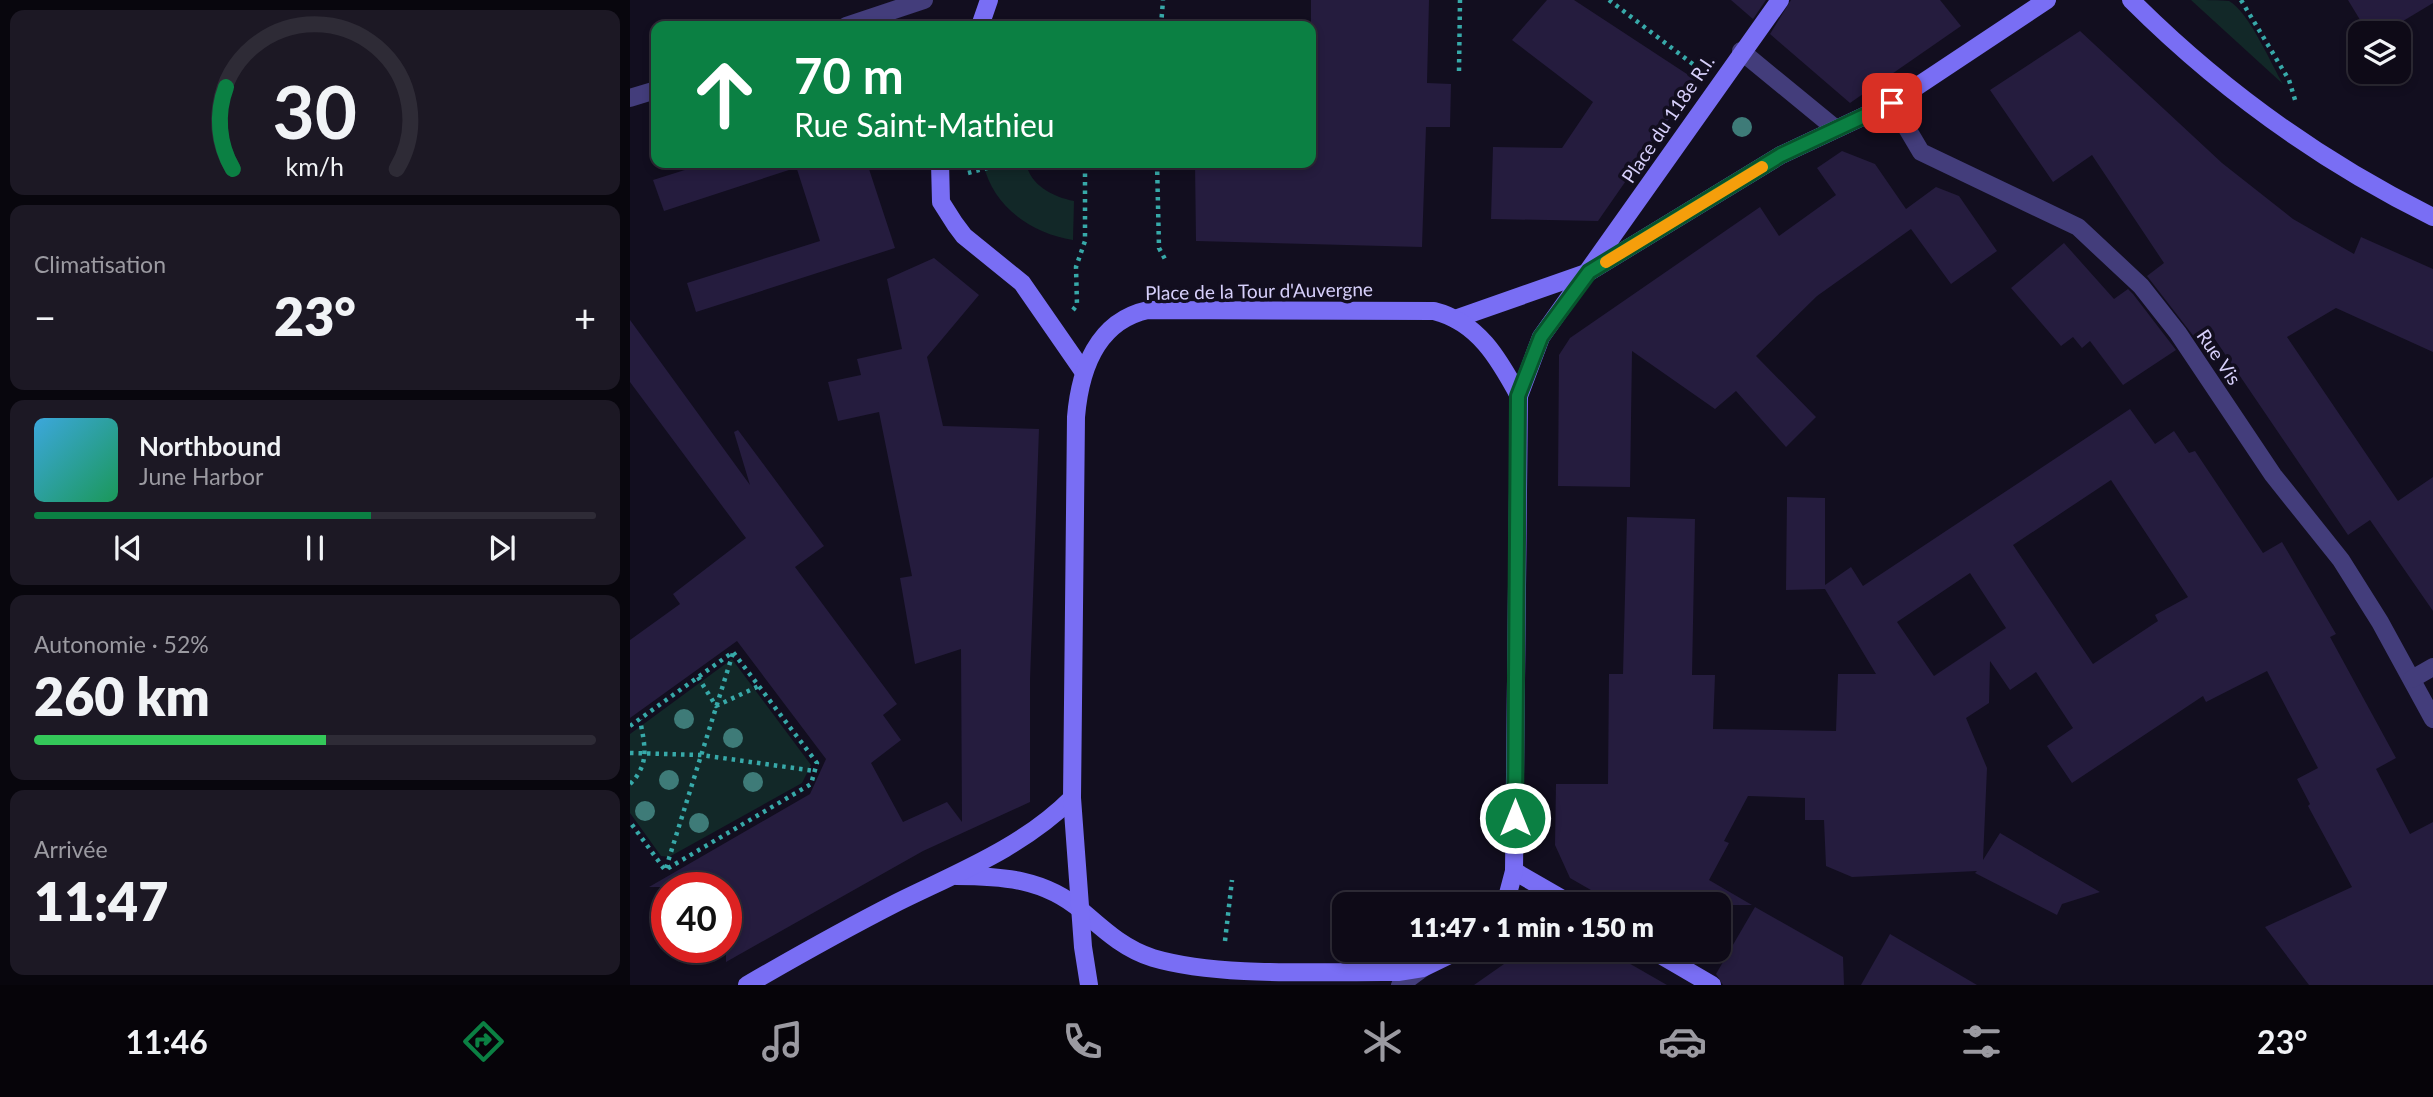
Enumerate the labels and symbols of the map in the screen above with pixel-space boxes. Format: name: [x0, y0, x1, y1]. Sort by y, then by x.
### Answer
street label: Place du 118e R.I.: [1616, 50, 1719, 187]
pin: [1862, 73, 1922, 133]
street label: Place de la Tour d'Auvergne: [1145, 277, 1373, 304]
street label: Rue Vis: [2193, 325, 2246, 389]
position arrow: [1478, 781, 1552, 855]
speed limit sign: 40: [651, 872, 742, 963]

